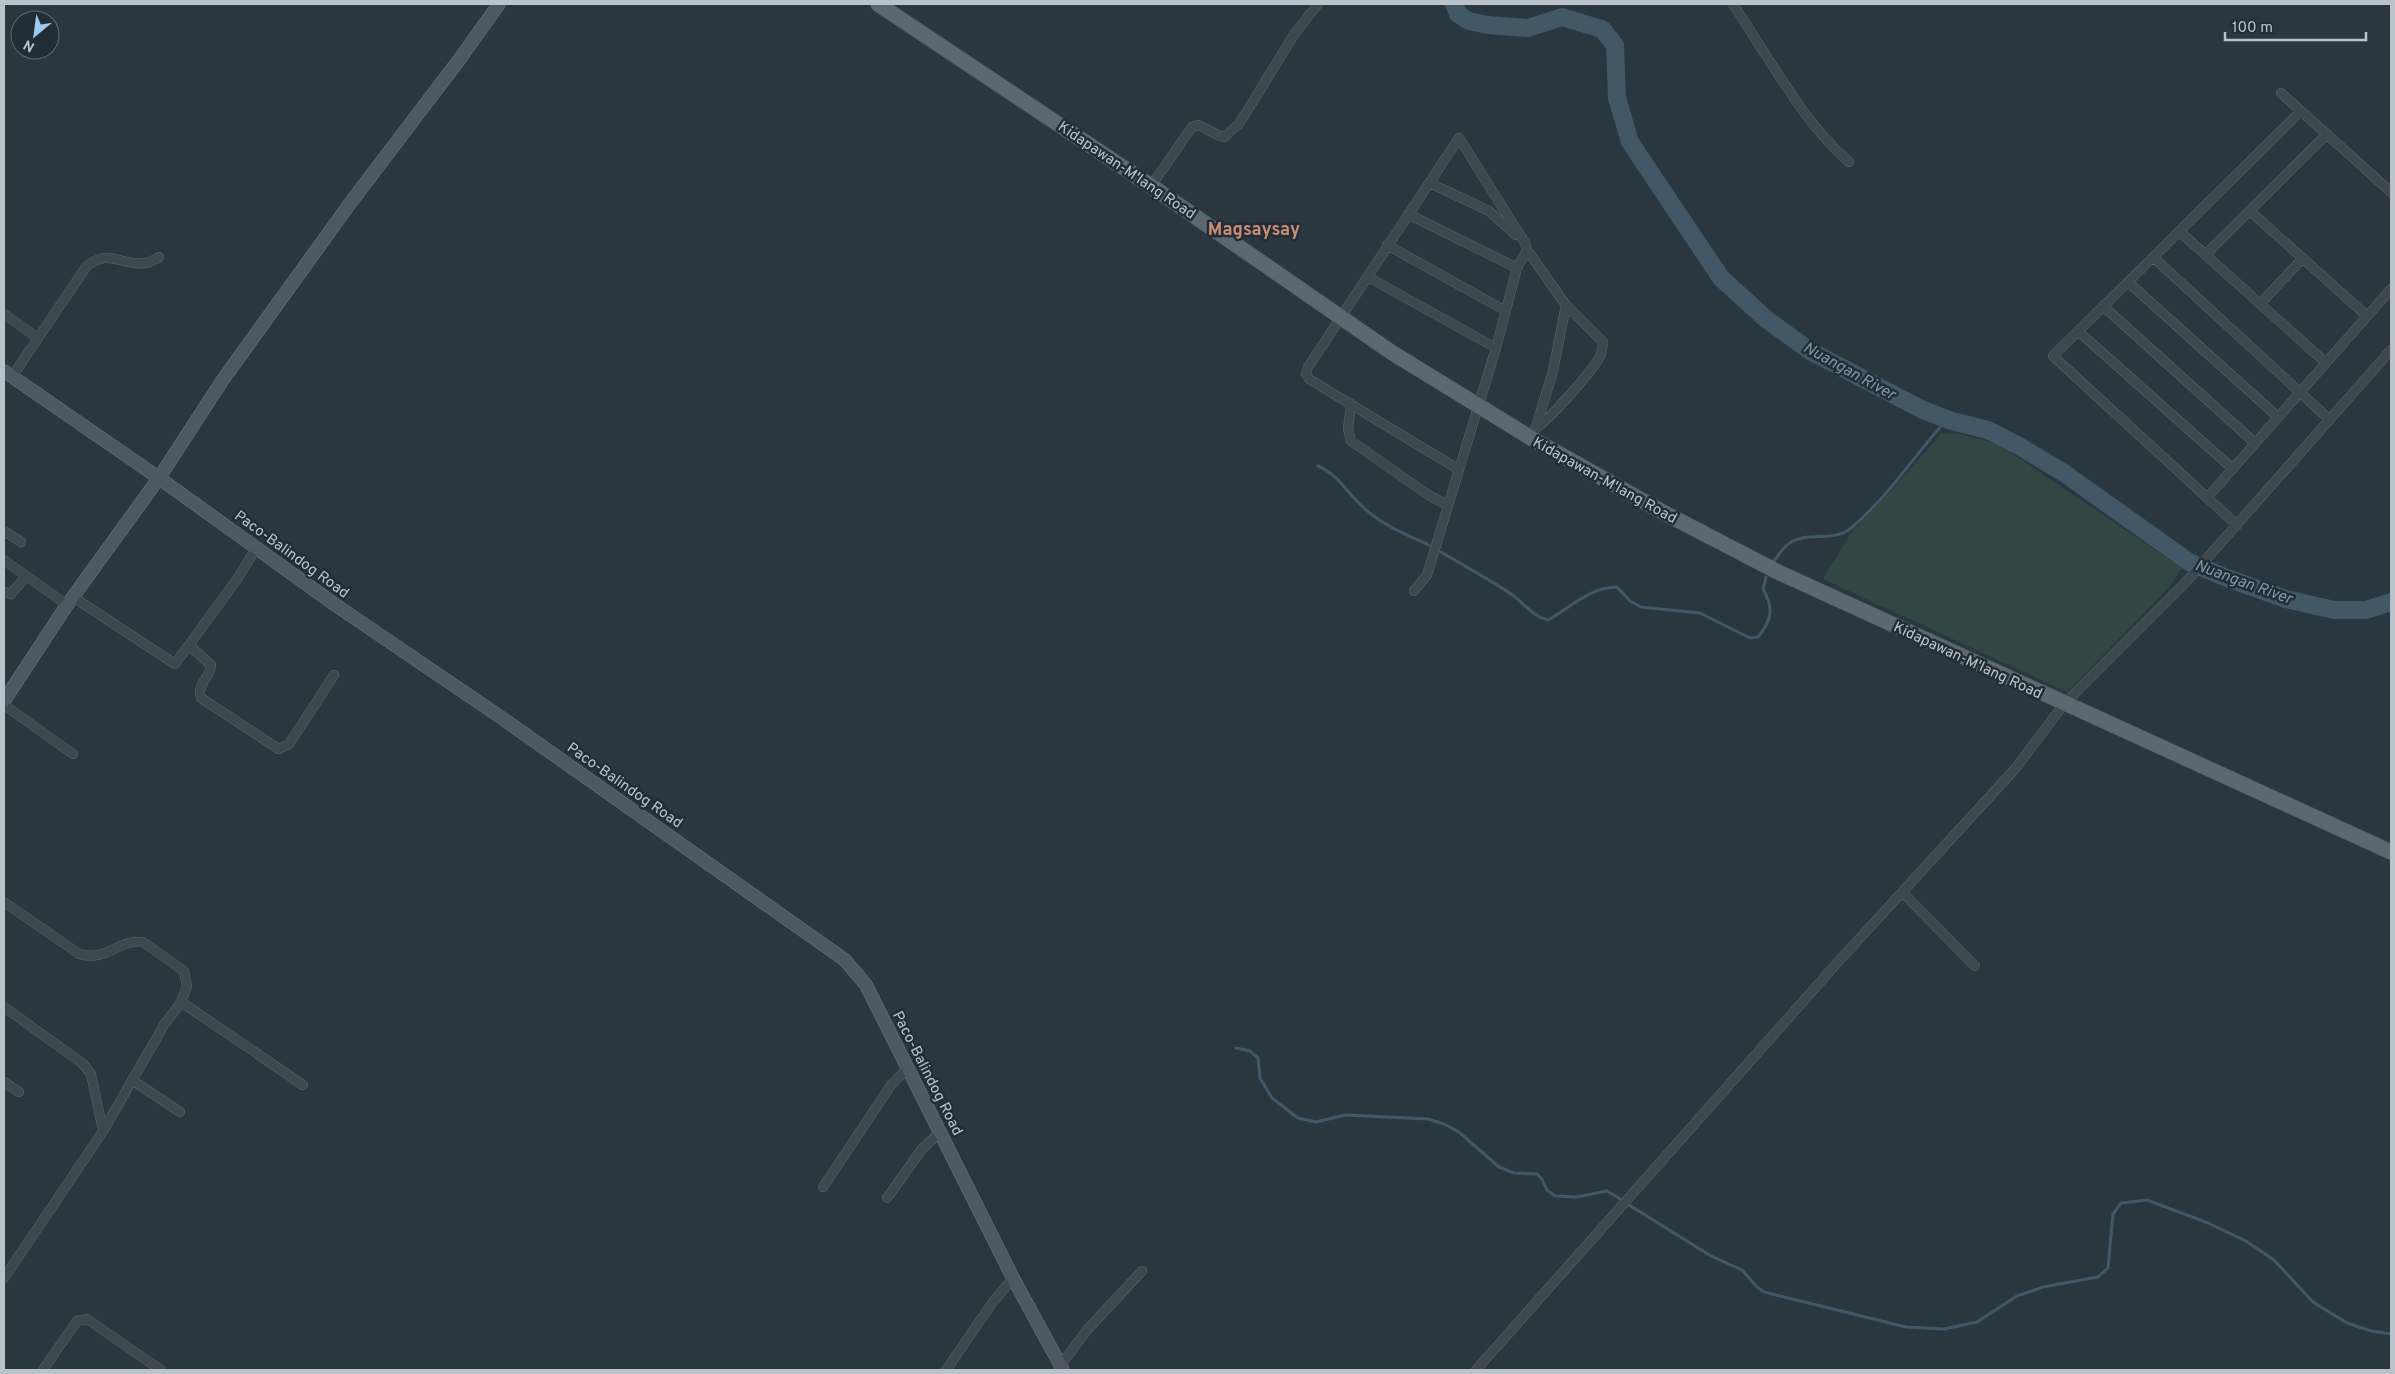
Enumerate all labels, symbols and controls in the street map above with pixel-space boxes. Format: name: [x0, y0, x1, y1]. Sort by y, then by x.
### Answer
north arrow: [10, 10, 60, 60]
scale bar: [2225, 10, 2366, 42]
text: 100 m: [2232, 19, 2273, 38]
text: N: [21, 35, 38, 55]
street label: Kidapawan-M'lang Road: [1054, 118, 1199, 224]
district label: Magsaysay: [1208, 219, 1300, 242]
water label: Nuangan River: [1799, 338, 1900, 406]
street label: Kidapawan-M'lang Road: [1529, 434, 1680, 529]
street label: Paco-Balindog Road: [230, 507, 352, 603]
water label: Nuangan River: [2192, 556, 2297, 610]
street label: Kidapawan-M'lang Road: [1890, 618, 2045, 704]
street label: Paco-Balindog Road: [562, 739, 686, 833]
street label: Paco-Balindog Road: [887, 1008, 966, 1139]

